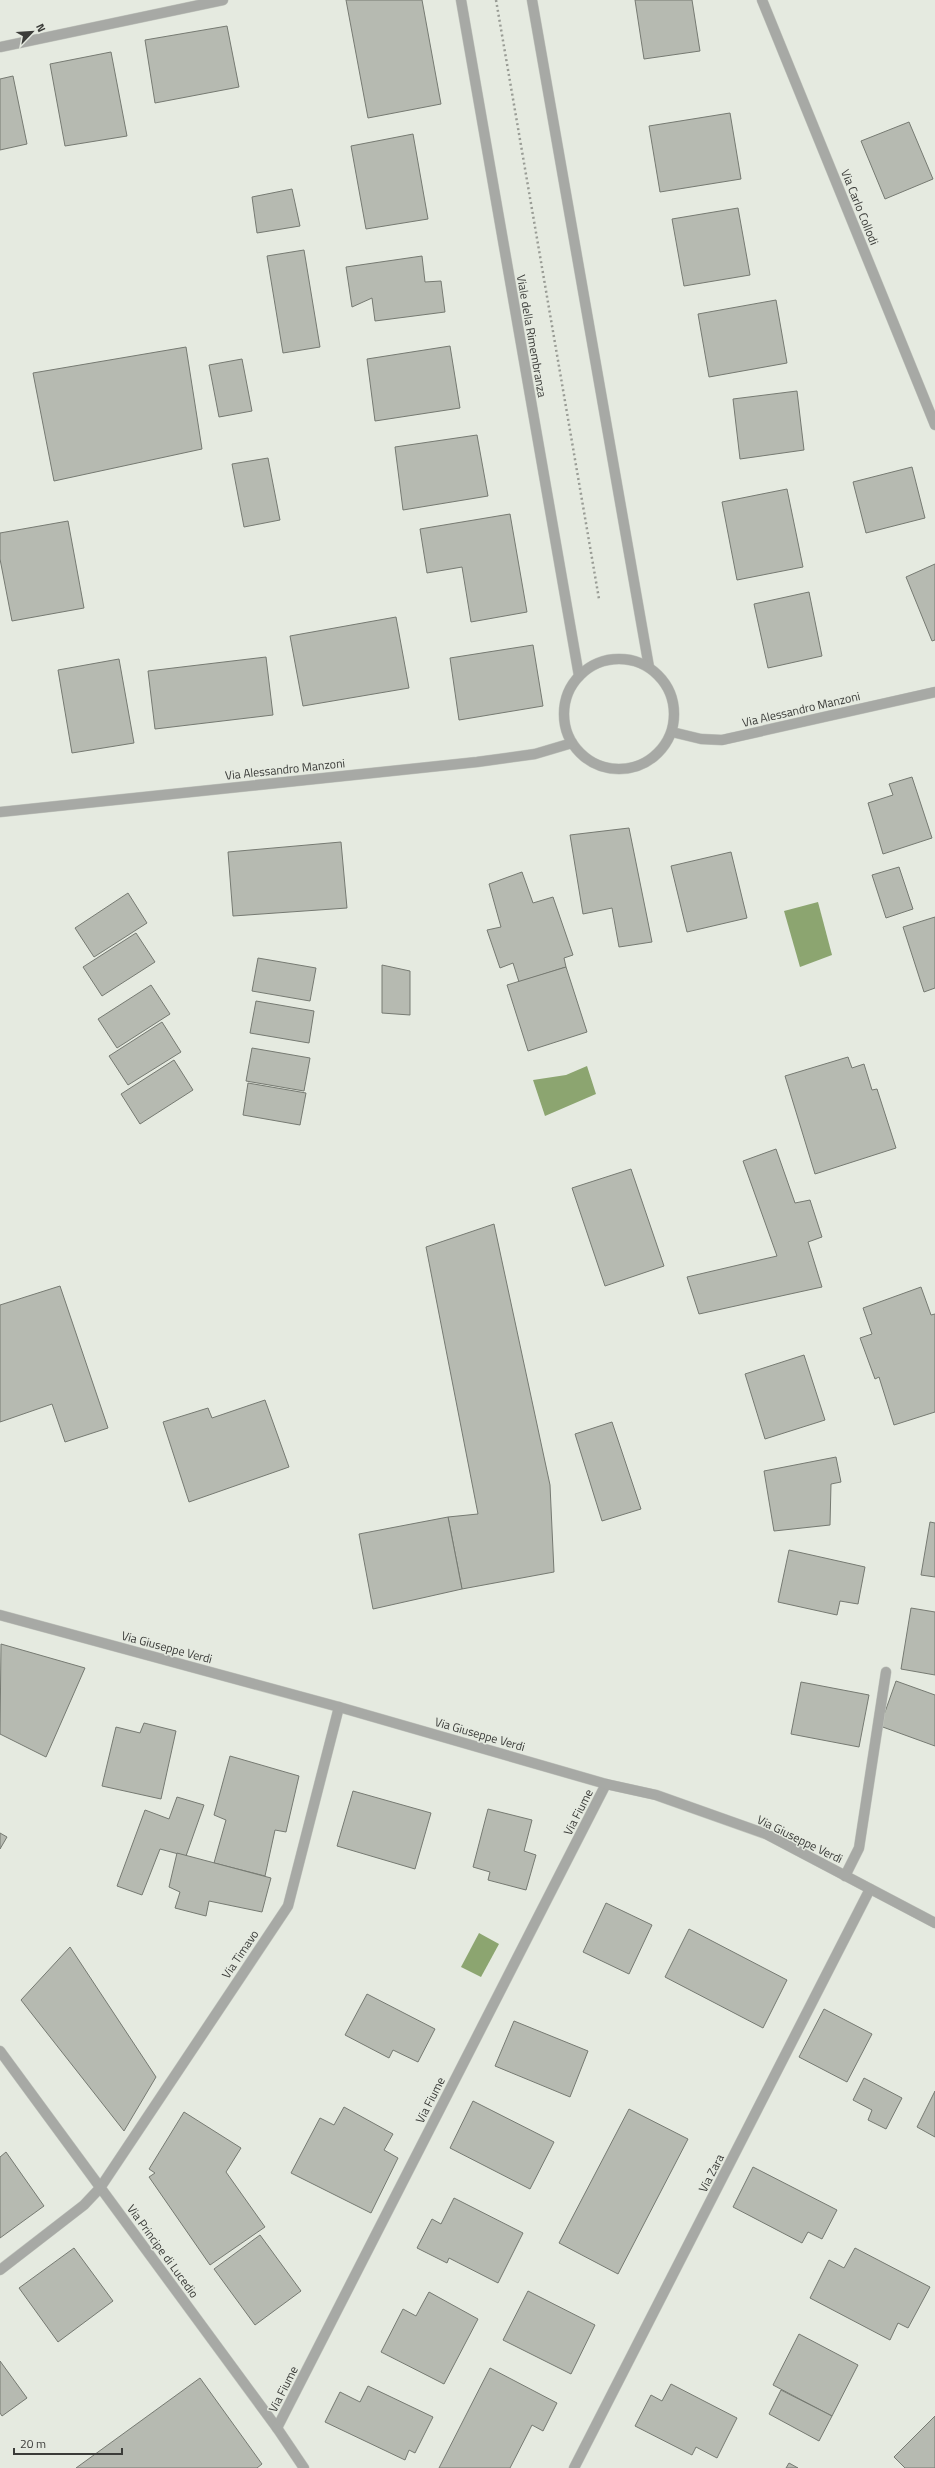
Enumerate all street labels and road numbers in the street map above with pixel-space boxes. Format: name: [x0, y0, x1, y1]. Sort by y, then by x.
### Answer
street label: Via Carlo Collodi: [836, 166, 884, 248]
street label: Viale della Rimembranza: [512, 273, 552, 399]
street label: Via Alessandro Manzoni: [740, 686, 862, 732]
street label: Via Alessandro Manzoni: [224, 753, 346, 785]
street label: Via Giuseppe Verdi: [119, 1626, 215, 1668]
street label: Via Giuseppe Verdi: [433, 1712, 527, 1756]
street label: Via Fiume: [558, 1786, 598, 1838]
street label: Via Giuseppe Verdi: [754, 1810, 846, 1868]
street label: Via Timavo: [217, 1926, 263, 1982]
street label: Via Fiume: [410, 2074, 450, 2126]
street label: Via Zara: [693, 2150, 729, 2196]
street label: Via Principe di Lucedio: [122, 2200, 204, 2302]
street label: Via Fiume: [263, 2363, 303, 2415]

